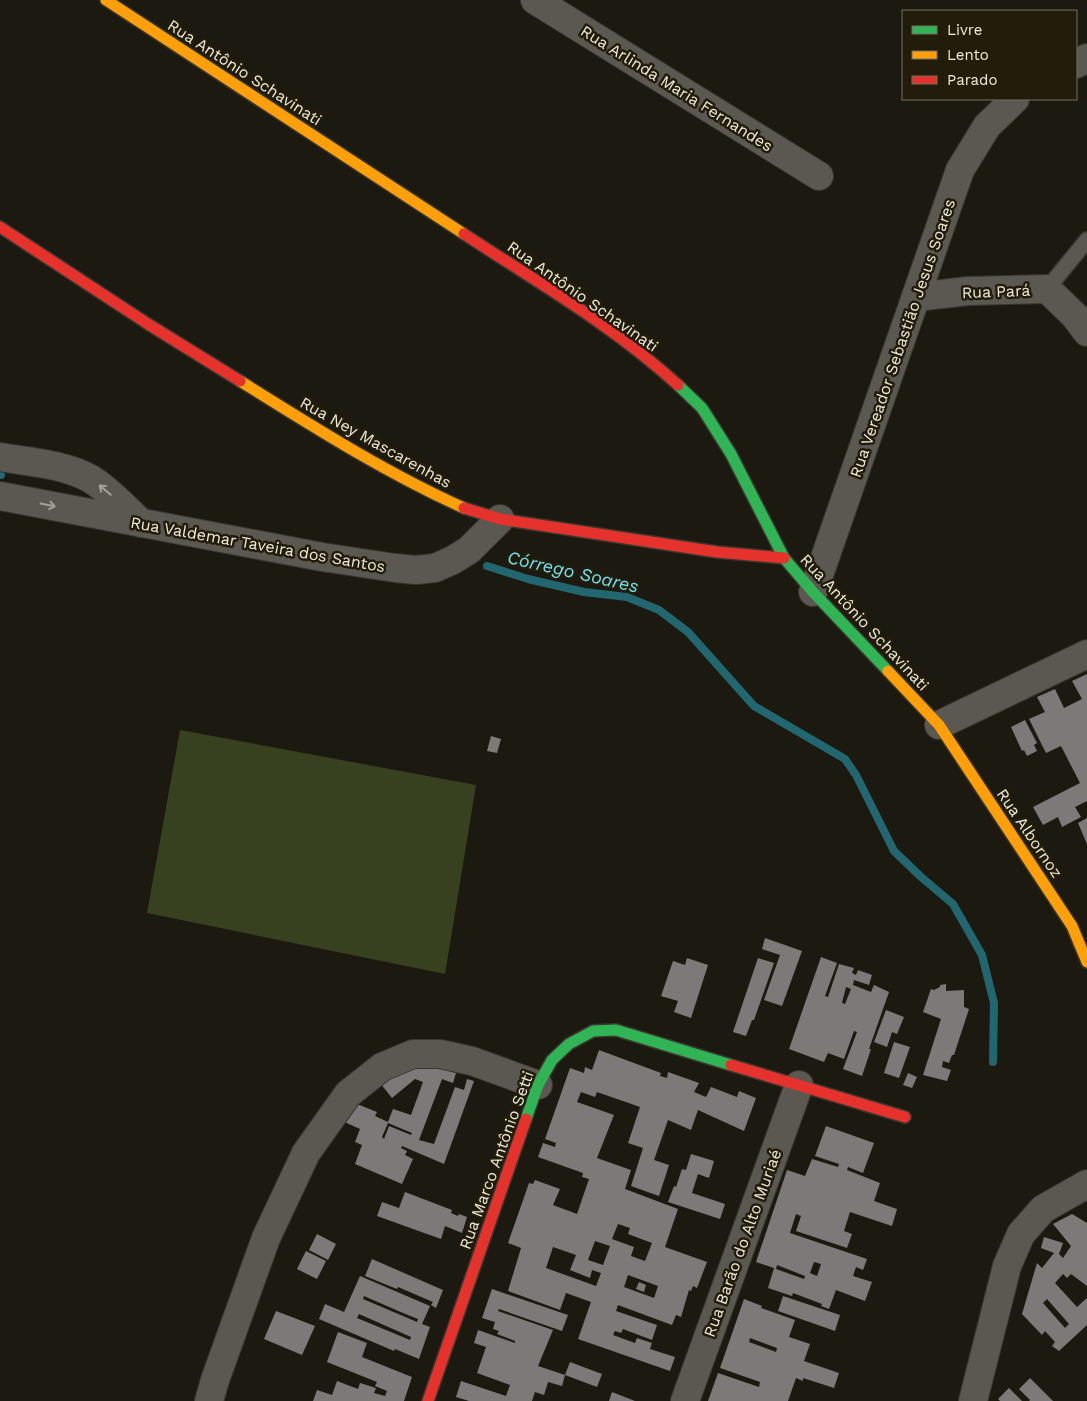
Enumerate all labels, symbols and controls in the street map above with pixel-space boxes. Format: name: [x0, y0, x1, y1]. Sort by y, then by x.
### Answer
legend: [902, 10, 1077, 100]
street label: Rua Antônio Schavinati: [164, 15, 325, 129]
street label: Rua Arlinda Maria Fernandes: [577, 21, 776, 156]
text: Livre: [947, 21, 982, 39]
text: Lento: [947, 46, 989, 64]
text: Parado: [947, 71, 997, 89]
street label: Rua Vereador Sebastião Jesus Soares: [846, 196, 959, 480]
street label: Rua Antônio Schavinati: [504, 237, 662, 356]
street label: Rua Pará: [961, 281, 1031, 302]
street label: Rua Ney Mascarenhas: [297, 393, 455, 492]
one-way arrow: [98, 484, 111, 496]
one-way arrow: [39, 501, 55, 510]
street label: Rua Valdemar Taveira dos Santos: [129, 513, 387, 576]
water label: Córrego Soares: [505, 546, 641, 597]
street label: Rua Antônio Schavinati: [796, 550, 933, 695]
street label: Rua Albornoz: [993, 785, 1066, 881]
street label: Rua Marco Antônio Setti: [455, 1068, 538, 1252]
street label: Rua Barão do Alto Muriaé: [700, 1147, 785, 1340]

